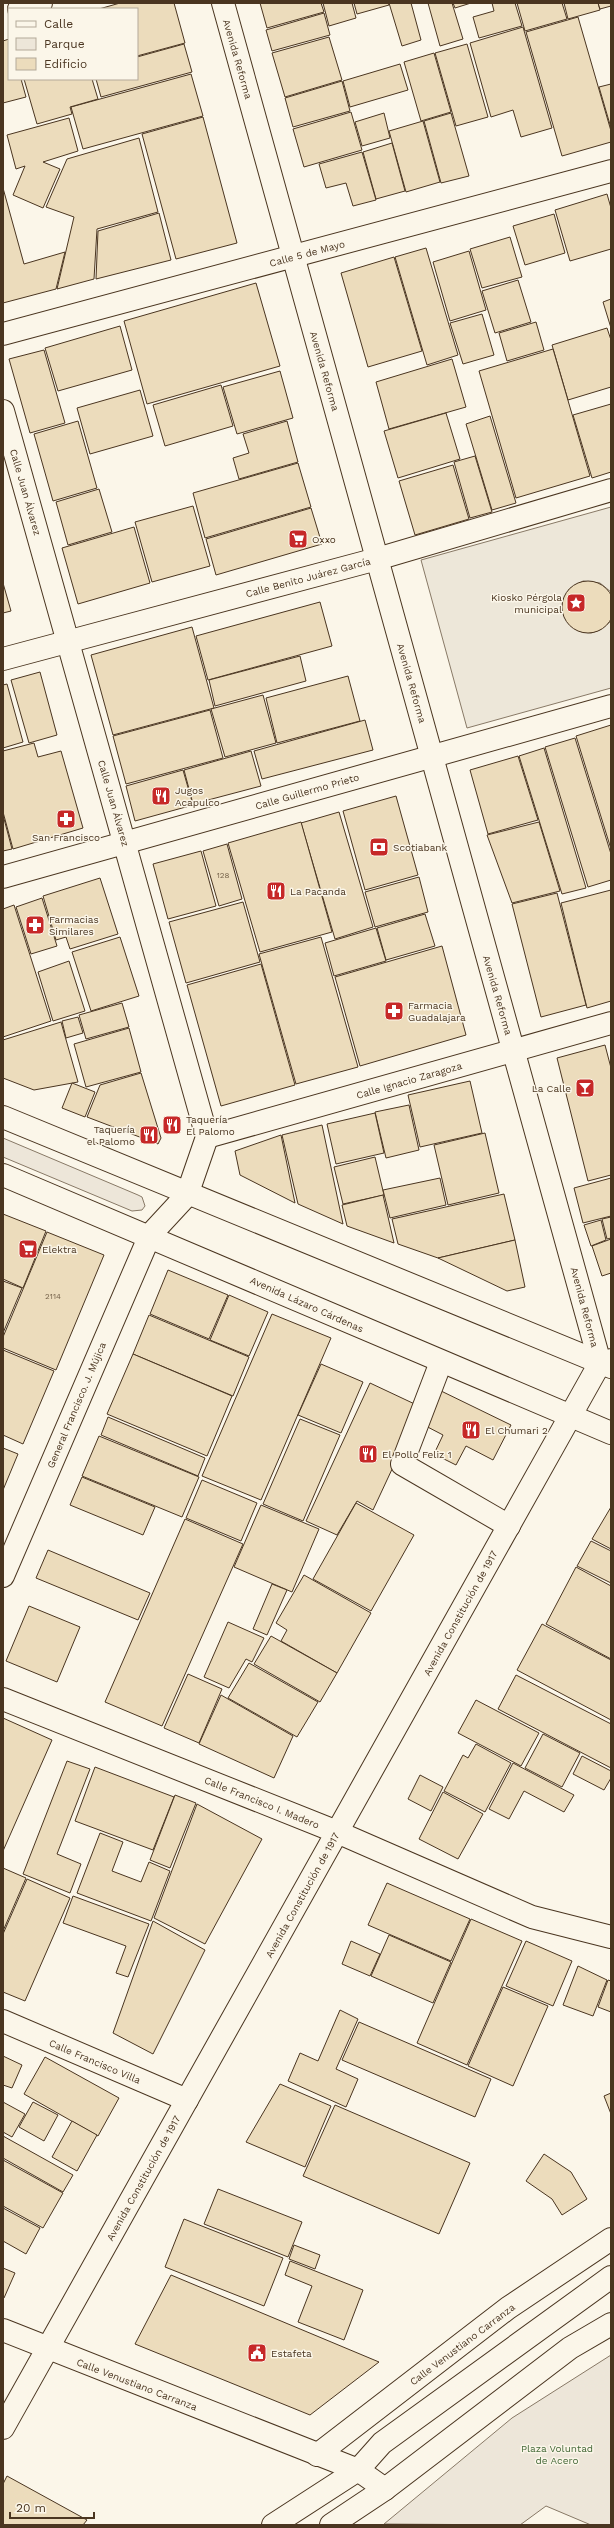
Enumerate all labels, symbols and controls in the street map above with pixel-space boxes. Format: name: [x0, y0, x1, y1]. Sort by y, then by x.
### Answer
legend: [8, 8, 138, 80]
text: Calle: [44, 17, 73, 31]
street label: Avenida Reforma: [221, 18, 254, 101]
text: Parque: [44, 37, 85, 51]
text: Edificio: [44, 57, 87, 71]
street label: Calle 5 de Mayo: [268, 238, 346, 269]
street label: Avenida Reforma: [308, 330, 341, 413]
street label: Calle Juan Álvarez: [8, 448, 43, 537]
supermarket icon: Oxxo: [287, 528, 309, 550]
place label: Oxxo: [312, 534, 336, 545]
street label: Calle Benito Juárez García: [244, 555, 372, 599]
place label: Kiosko Pérgola municipal: [491, 592, 562, 615]
place icon: Kiosko Pérgola municipal: [565, 592, 587, 614]
street label: Avenida Reforma: [395, 642, 428, 725]
street label: Calle Juan Álvarez: [96, 759, 131, 848]
street label: Calle Guillermo Prieto: [254, 771, 360, 812]
restaurant icon: Jugos Acapulco: [150, 785, 172, 807]
place label: Jugos Acapulco: [175, 785, 220, 808]
pharmacy icon: San Francisco: [55, 808, 77, 830]
place label: San Francisco: [32, 832, 100, 843]
bank icon: Scotiabank: [368, 836, 390, 858]
place label: Scotiabank: [393, 842, 448, 853]
house number: 128: [217, 871, 229, 880]
restaurant icon: La Pacanda: [265, 880, 287, 902]
place label: La Pacanda: [290, 886, 346, 897]
pharmacy icon: Farmacias Similares: [24, 914, 46, 936]
place label: Farmacias Similares: [49, 914, 99, 937]
street label: Avenida Reforma: [481, 954, 514, 1037]
pharmacy icon: Farmacia Guadalajara: [383, 1000, 405, 1022]
place label: Farmacia Guadalajara: [408, 1000, 466, 1023]
street label: Calle Ignacio Zaragoza: [355, 1060, 464, 1101]
bar icon: La Calle: [574, 1077, 596, 1099]
place label: La Calle: [532, 1083, 571, 1094]
restaurant icon: Taquería El Palomo: [161, 1114, 183, 1136]
place label: Taquería El Palomo: [186, 1114, 235, 1137]
place label: Taquería el Palomo: [87, 1124, 135, 1147]
restaurant icon: Taquería el Palomo: [138, 1124, 160, 1146]
supermarket icon: Elektra: [17, 1238, 39, 1260]
place label: Elektra: [42, 1244, 77, 1255]
street label: Avenida Reforma: [569, 1266, 601, 1349]
street label: Avenida Lázaro Cárdenas: [248, 1274, 365, 1334]
house number: 2114: [45, 1292, 61, 1301]
street label: General Francisco. J. Mújica: [45, 1340, 108, 1470]
restaurant icon: El Chumari 2: [460, 1419, 482, 1441]
place label: El Chumari 2: [485, 1425, 548, 1436]
restaurant icon: El Pollo Feliz 1: [357, 1443, 379, 1465]
place label: El Pollo Feliz 1: [382, 1449, 452, 1460]
street label: Avenida Constitución de 1917: [421, 1548, 500, 1678]
street label: Calle Francisco I. Madero: [203, 1774, 321, 1831]
street label: Avenida Constitución de 1917: [263, 1830, 342, 1960]
street label: Calle Francisco Villa: [47, 2037, 143, 2086]
street label: Avenida Constitución de 1917: [104, 2113, 183, 2243]
street label: Calle Venustiano Carranza: [408, 2301, 517, 2387]
public building icon: Estafeta: [246, 2342, 268, 2364]
place label: Estafeta: [271, 2348, 312, 2359]
street label: Calle Venustiano Carranza: [75, 2356, 199, 2413]
park label: Plaza Voluntad de Acero: [521, 2443, 593, 2466]
scale bar: [10, 2494, 94, 2520]
text: 20 m: [16, 2501, 46, 2515]

